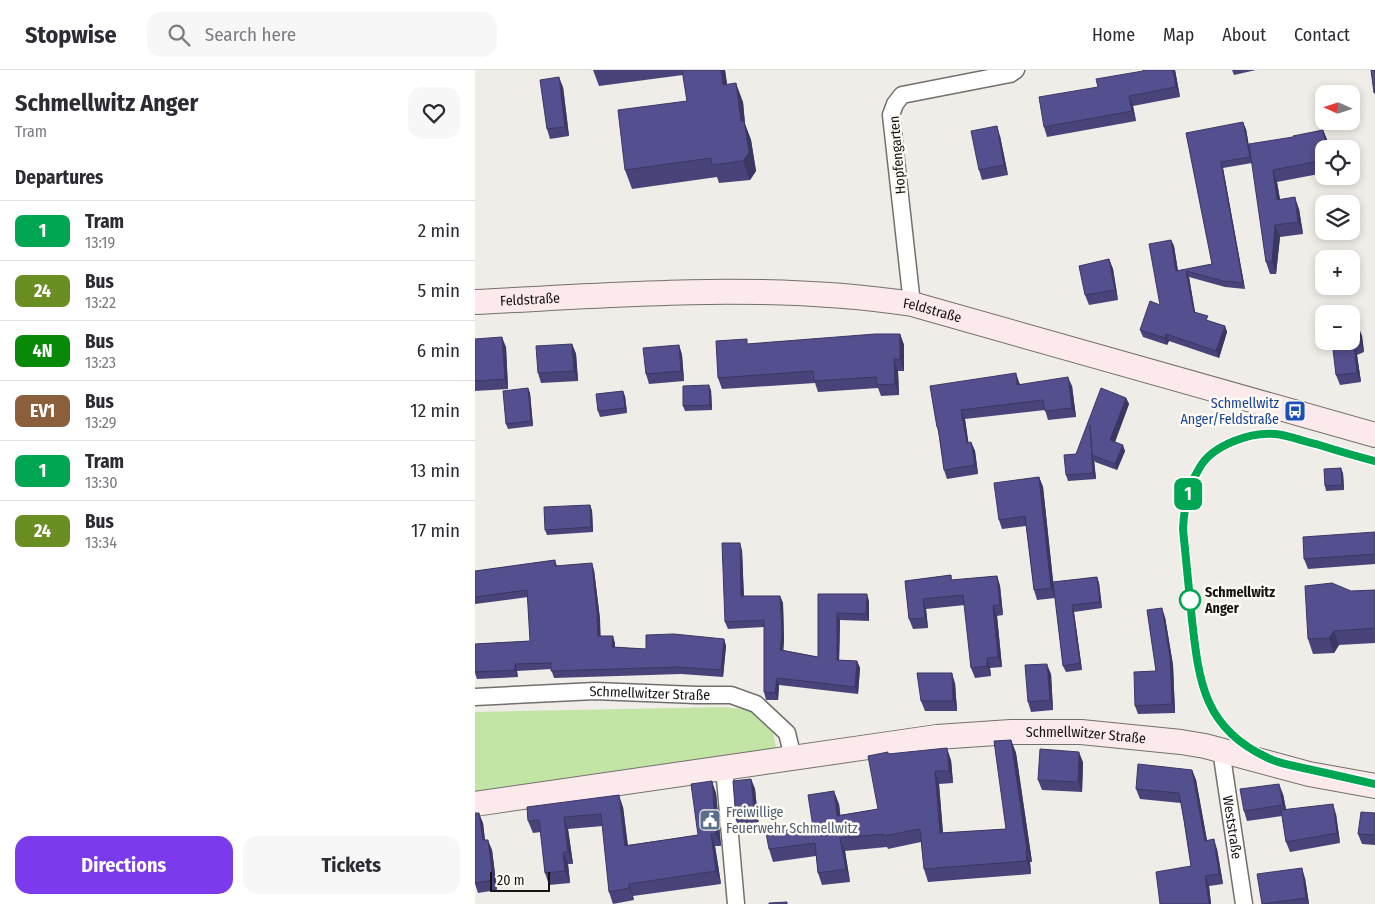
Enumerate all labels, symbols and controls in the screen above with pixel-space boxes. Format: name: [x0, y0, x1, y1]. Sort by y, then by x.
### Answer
search box: [147, 12, 497, 57]
text: Stopwise: [25, 21, 117, 49]
icon: search: [165, 21, 193, 49]
text: Search here: [205, 23, 296, 46]
text: Home: [1092, 24, 1135, 46]
text: Map: [1163, 24, 1194, 46]
text: About: [1222, 24, 1266, 46]
text: Contact: [1294, 24, 1350, 46]
north arrow: [1315, 85, 1360, 130]
map controls: [1315, 85, 1360, 350]
button: heart: [408, 87, 460, 139]
text: Schmellwitz Anger: [15, 89, 198, 117]
street label: Hopfengarten: [886, 115, 909, 195]
text: Tram: [15, 122, 47, 141]
button: locate: [1315, 140, 1360, 185]
text: Departures: [15, 166, 103, 189]
button: layers: [1315, 195, 1360, 240]
text: Tram: [85, 210, 124, 233]
text: 2 min: [418, 219, 460, 242]
text: 1: [39, 220, 46, 242]
text: 13:19: [85, 233, 115, 252]
button: +: [1315, 250, 1360, 295]
text: Bus: [85, 270, 114, 293]
text: 5 min: [417, 279, 460, 302]
text: 24: [34, 280, 51, 302]
street label: Feldstraße: [500, 290, 560, 310]
text: 13:22: [85, 293, 116, 312]
street label: Feldstraße: [902, 295, 964, 327]
button: −: [1315, 305, 1360, 350]
text: Bus: [85, 330, 114, 353]
text: 6 min: [417, 339, 460, 362]
text: 4N: [32, 340, 53, 362]
text: 13:23: [85, 353, 116, 372]
text: Bus: [85, 390, 114, 413]
place label: Schmellwitz Anger/Feldstraße: [1180, 395, 1279, 428]
text: 12 min: [410, 399, 460, 422]
bus stop icon: Schmellwitz Anger/Feldstraße: [1283, 399, 1307, 423]
text: EV1: [30, 400, 55, 422]
text: 13:29: [85, 413, 117, 432]
text: Tram: [85, 450, 124, 473]
text: 13 min: [410, 459, 460, 482]
text: 1: [39, 460, 46, 482]
text: 13:30: [85, 473, 118, 492]
line badge: 1: [1172, 478, 1204, 510]
text: 1: [1184, 483, 1192, 505]
text: Bus: [85, 510, 114, 533]
text: 17 min: [411, 519, 460, 542]
text: 24: [34, 520, 51, 542]
text: 13:34: [85, 533, 117, 552]
place label: Schmellwitz Anger: [1204, 584, 1275, 617]
marker: Schmellwitz Anger: [1179, 589, 1201, 611]
street label: Schmellwitzer Straße: [589, 683, 710, 704]
street label: Schmellwitzer Straße: [1026, 724, 1147, 747]
street label: Weststraße: [1219, 794, 1245, 860]
place label: Freiwillige Feuerwehr Schmellwitz: [726, 804, 858, 837]
public building icon: Freiwillige Feuerwehr Schmellwitz: [698, 808, 722, 832]
button: Directions: [15, 836, 233, 894]
button: Tickets: [243, 836, 460, 894]
scale bar: [490, 869, 550, 892]
text: 20 m: [497, 872, 525, 889]

